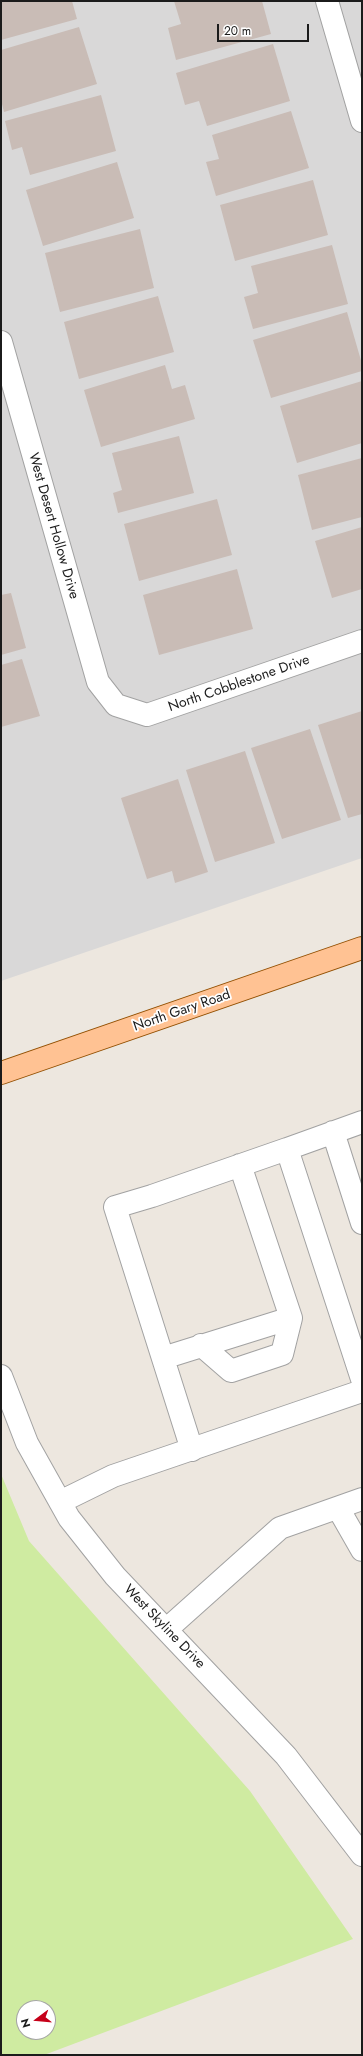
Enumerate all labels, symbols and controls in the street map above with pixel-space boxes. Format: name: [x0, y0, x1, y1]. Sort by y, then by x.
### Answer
scale bar: [219, 16, 311, 42]
text: 20 m: [224, 22, 251, 40]
street label: West Desert Hollow Drive: [24, 451, 82, 601]
street label: North Cobblestone Drive: [166, 652, 312, 716]
street label: North Gary Road: [131, 987, 233, 1035]
street label: West Skyline Drive: [120, 1582, 208, 1672]
north arrow: [16, 2000, 56, 2040]
text: N: [17, 2017, 34, 2029]

